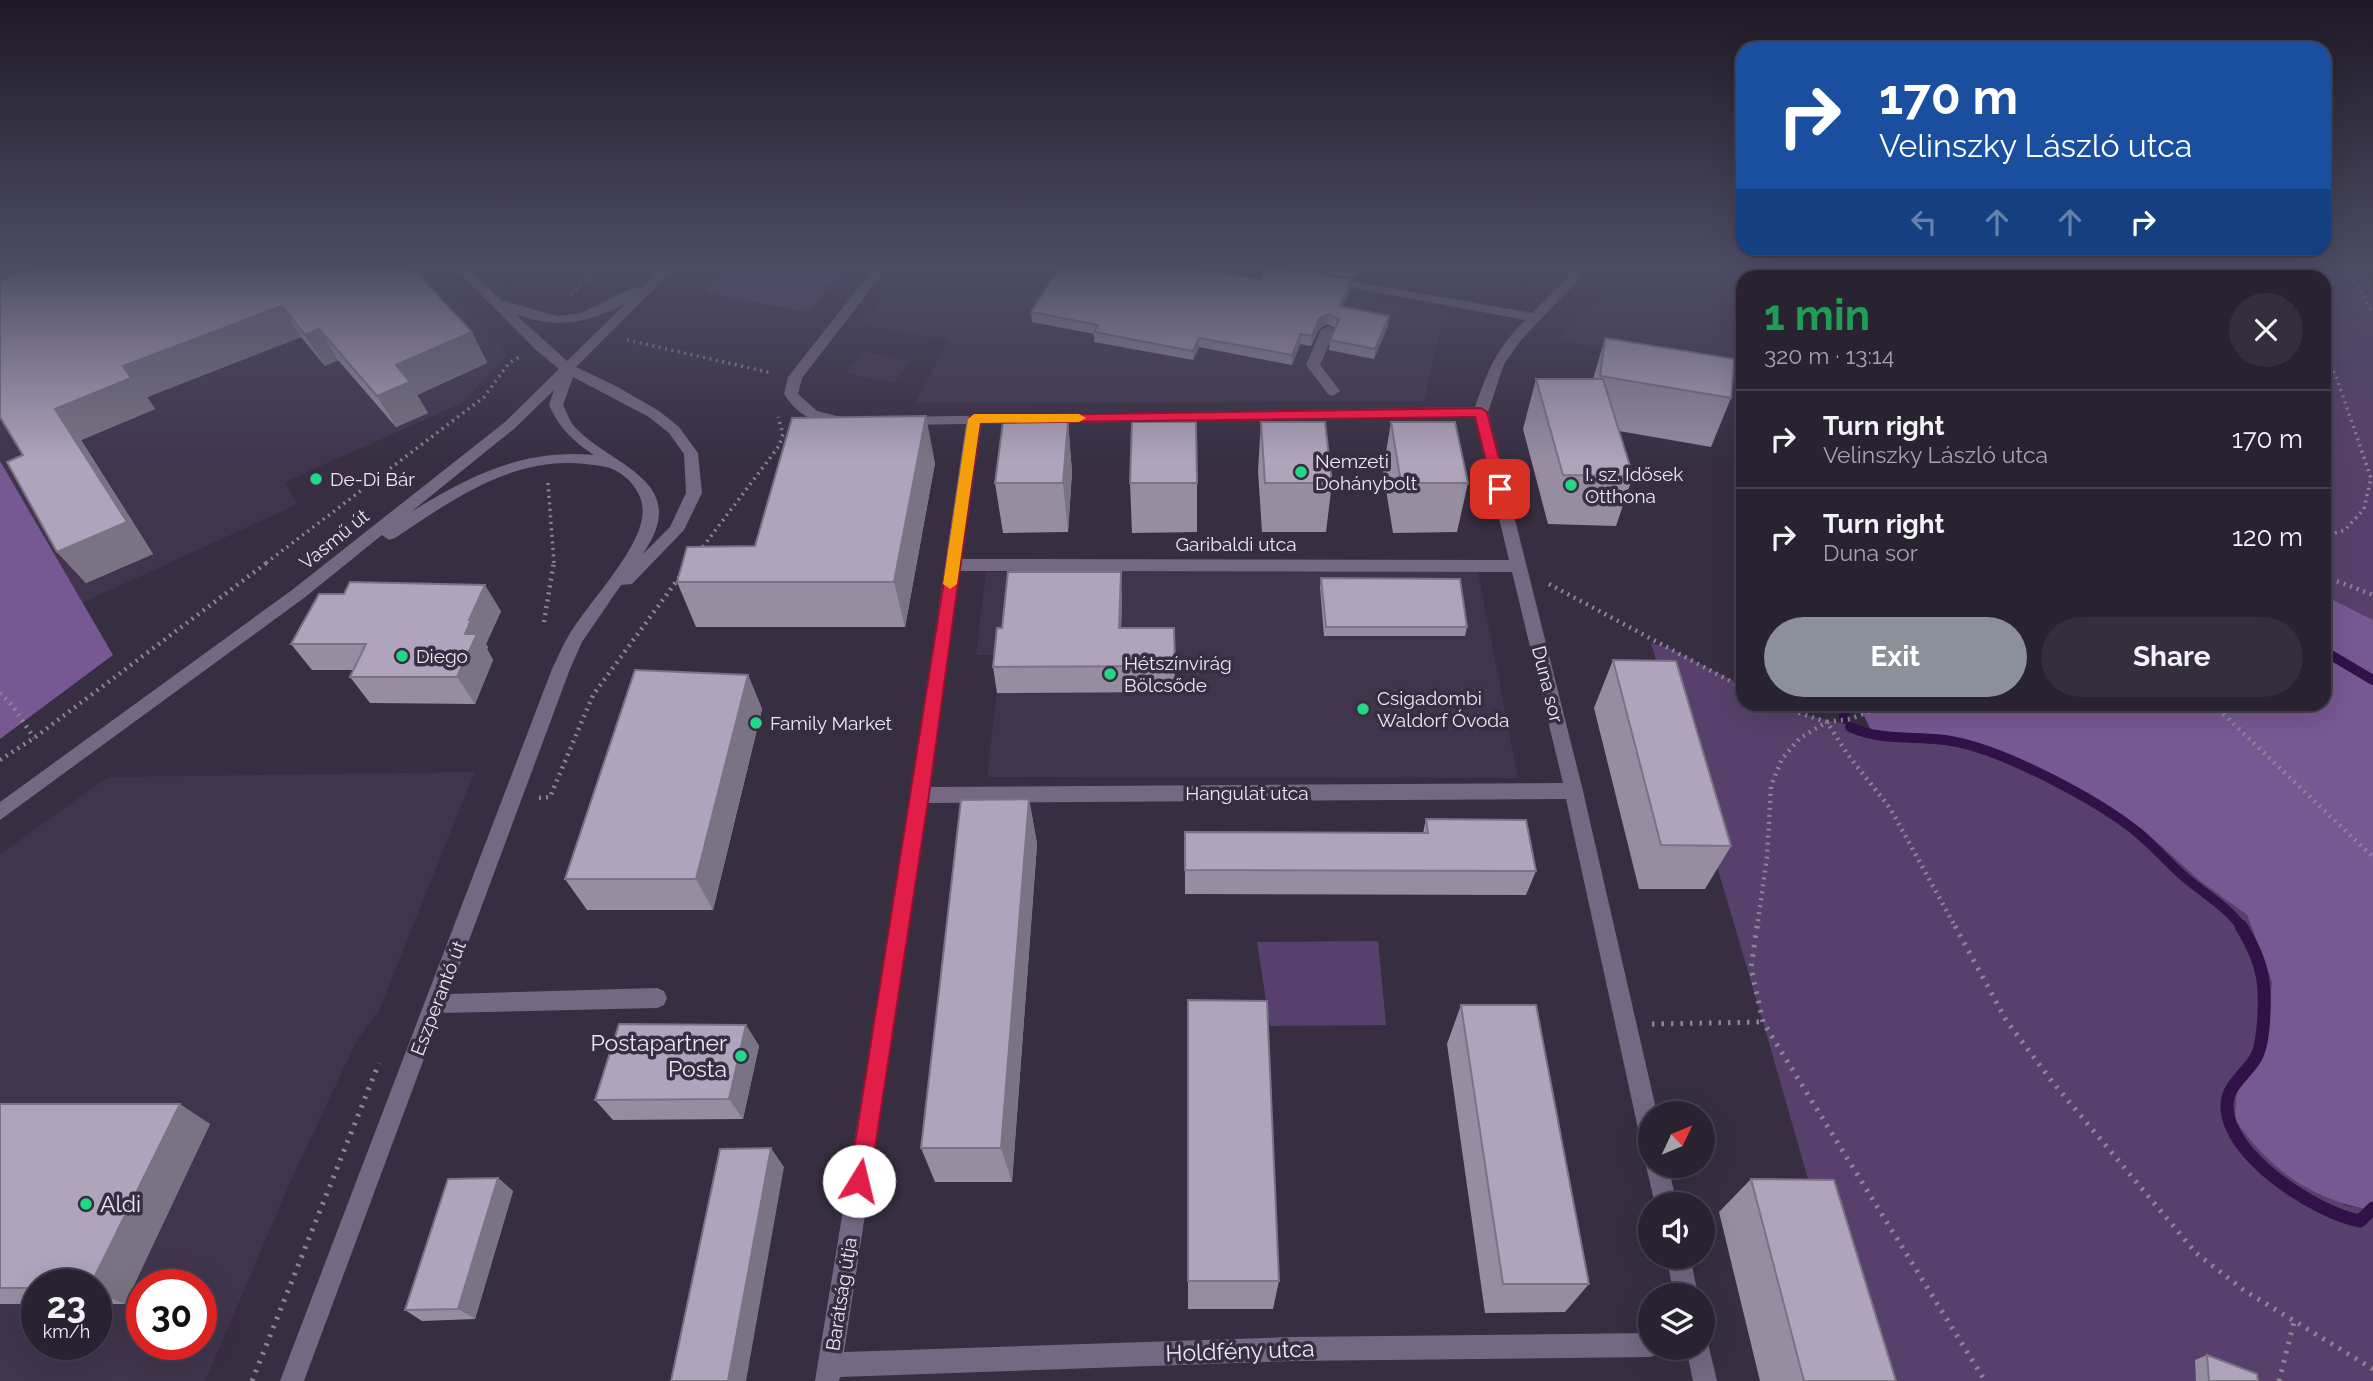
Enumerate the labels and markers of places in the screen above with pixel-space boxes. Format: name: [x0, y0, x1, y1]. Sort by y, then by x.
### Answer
place label: Nemzeti Dohánybolt: [1315, 450, 1418, 494]
pin: [1470, 459, 1530, 519]
place label: I. sz. Idősek Otthona: [1585, 463, 1683, 507]
marker: Nemzeti Dohánybolt: [1293, 464, 1309, 480]
place label: De-Di Bár: [330, 468, 415, 490]
marker: De-Di Bár: [308, 471, 324, 487]
marker: I. sz. Idősek Otthona: [1563, 477, 1579, 493]
place label: Diego: [416, 645, 468, 667]
marker: Diego: [394, 648, 410, 664]
place label: Hétszínvirág Bölcsőde: [1124, 652, 1232, 696]
marker: Hétszínvirág Bölcsőde: [1102, 666, 1118, 682]
place label: Csigadombi Waldorf Óvoda: [1377, 687, 1509, 731]
marker: Csigadombi Waldorf Óvoda: [1355, 701, 1371, 717]
place label: Family Market: [770, 712, 893, 734]
marker: Family Market: [748, 715, 764, 731]
place label: Postapartner Posta: [590, 1029, 727, 1082]
marker: Postapartner Posta: [733, 1048, 749, 1064]
place label: Aldi: [100, 1190, 141, 1217]
marker: Aldi: [78, 1196, 94, 1212]

